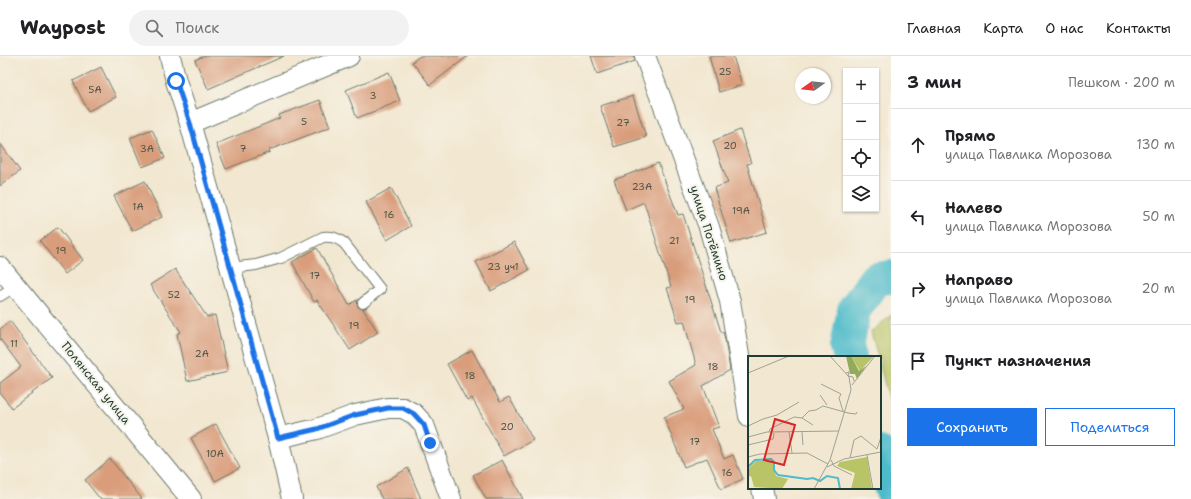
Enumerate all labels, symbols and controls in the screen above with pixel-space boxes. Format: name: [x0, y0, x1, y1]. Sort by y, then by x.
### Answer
search box: [129, 10, 409, 46]
text: Waypost: [20, 15, 105, 40]
icon: search: [143, 17, 165, 39]
text: Поиск: [175, 18, 219, 38]
text: Главная: [907, 19, 961, 37]
text: Карта: [983, 19, 1023, 37]
text: О нас: [1045, 19, 1084, 37]
text: Контакты: [1106, 19, 1171, 37]
house number: 25: [719, 65, 731, 78]
north arrow: [795, 68, 831, 104]
map controls: [843, 68, 879, 212]
button: +: [843, 68, 879, 104]
text: 3 мин: [907, 71, 962, 93]
route start: [167, 72, 185, 90]
text: Пешком · 200 m: [1068, 74, 1175, 91]
house number: 5А: [88, 83, 102, 96]
house number: 3: [370, 89, 377, 102]
button: −: [843, 104, 879, 140]
house number: 5: [301, 115, 307, 128]
house number: 27: [616, 116, 630, 129]
text: Прямо: [945, 126, 995, 146]
icon: ahead: [907, 134, 929, 156]
text: 130 m: [1137, 136, 1175, 153]
house number: 20: [723, 139, 737, 152]
button: locate: [843, 140, 879, 176]
house number: 3А: [140, 142, 154, 155]
house number: 7: [240, 142, 247, 155]
text: улица Павлика Морозова: [945, 146, 1112, 163]
button: layers: [843, 176, 879, 212]
house number: 23А: [632, 180, 652, 193]
street label: улица Потёмино: [686, 183, 732, 283]
text: Налево: [945, 198, 1003, 218]
house number: 1А: [132, 200, 144, 213]
house number: 19А: [732, 204, 750, 217]
icon: left: [907, 206, 929, 228]
house number: 16: [384, 208, 394, 221]
text: 50 m: [1142, 208, 1175, 225]
text: улица Павлика Морозова: [945, 218, 1112, 235]
house number: 21: [669, 234, 679, 247]
house number: 19: [56, 244, 66, 257]
house number: 23 уч1: [487, 260, 519, 273]
house number: 17: [310, 269, 320, 282]
text: Направо: [945, 270, 1013, 290]
icon: right: [907, 278, 929, 300]
text: 20 m: [1142, 280, 1175, 297]
house number: 52: [168, 288, 180, 301]
text: улица Павлика Морозова: [945, 290, 1112, 307]
house number: 19: [685, 293, 695, 306]
house number: 19: [349, 319, 359, 332]
house number: 11: [10, 337, 18, 350]
street label: Полянская улица: [58, 338, 135, 428]
house number: 2А: [195, 347, 209, 360]
icon: arrive: [907, 350, 929, 372]
text: Пункт назначения: [945, 351, 1091, 371]
inset map: [748, 356, 881, 489]
house number: 18: [707, 360, 719, 373]
house number: 18: [464, 369, 476, 382]
button: Сохранить: [907, 408, 1037, 446]
button: Поделиться: [1045, 408, 1175, 446]
house number: 20: [500, 420, 514, 433]
route end: [421, 434, 439, 452]
house number: 17: [690, 435, 700, 448]
house number: 10А: [206, 447, 224, 460]
house number: 16: [722, 466, 732, 479]

